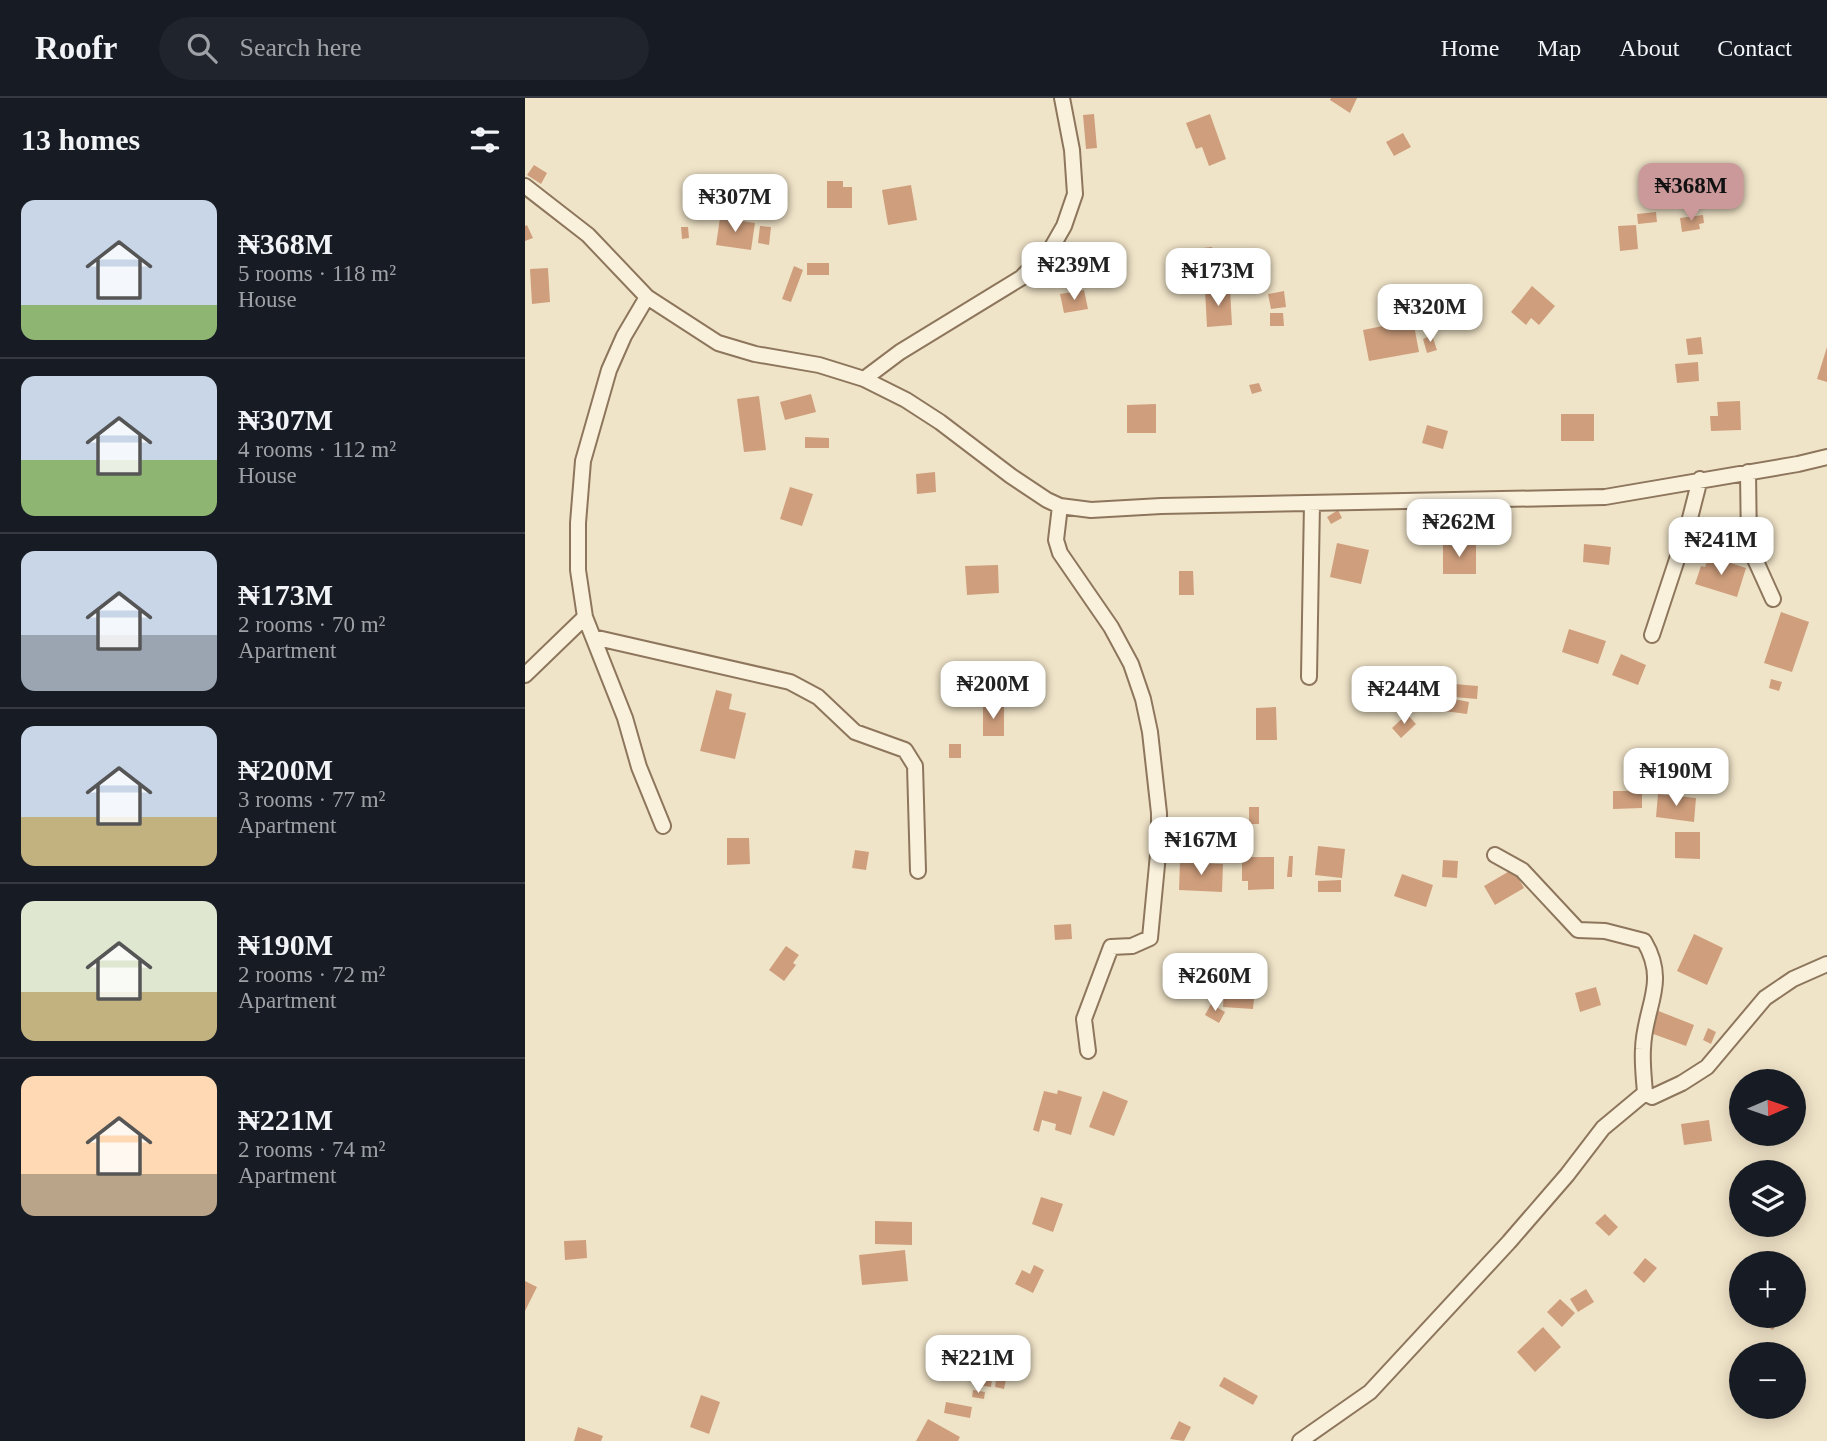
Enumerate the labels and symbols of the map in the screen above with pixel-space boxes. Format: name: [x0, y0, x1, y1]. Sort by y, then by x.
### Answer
pin: ₦368M: [1642, 164, 1740, 223]
pin: ₦307M: [686, 174, 784, 234]
pin: ₦239M: [1025, 242, 1123, 302]
pin: ₦173M: [1169, 248, 1267, 308]
pin: ₦320M: [1381, 285, 1479, 344]
pin: ₦262M: [1410, 500, 1508, 559]
pin: ₦241M: [1672, 518, 1770, 577]
pin: ₦200M: [944, 662, 1042, 721]
pin: ₦244M: [1355, 666, 1453, 726]
pin: ₦190M: [1627, 748, 1725, 808]
pin: ₦167M: [1152, 818, 1250, 877]
pin: ₦260M: [1166, 954, 1264, 1013]
north arrow: [1729, 1069, 1806, 1146]
pin: ₦221M: [929, 1336, 1027, 1395]

